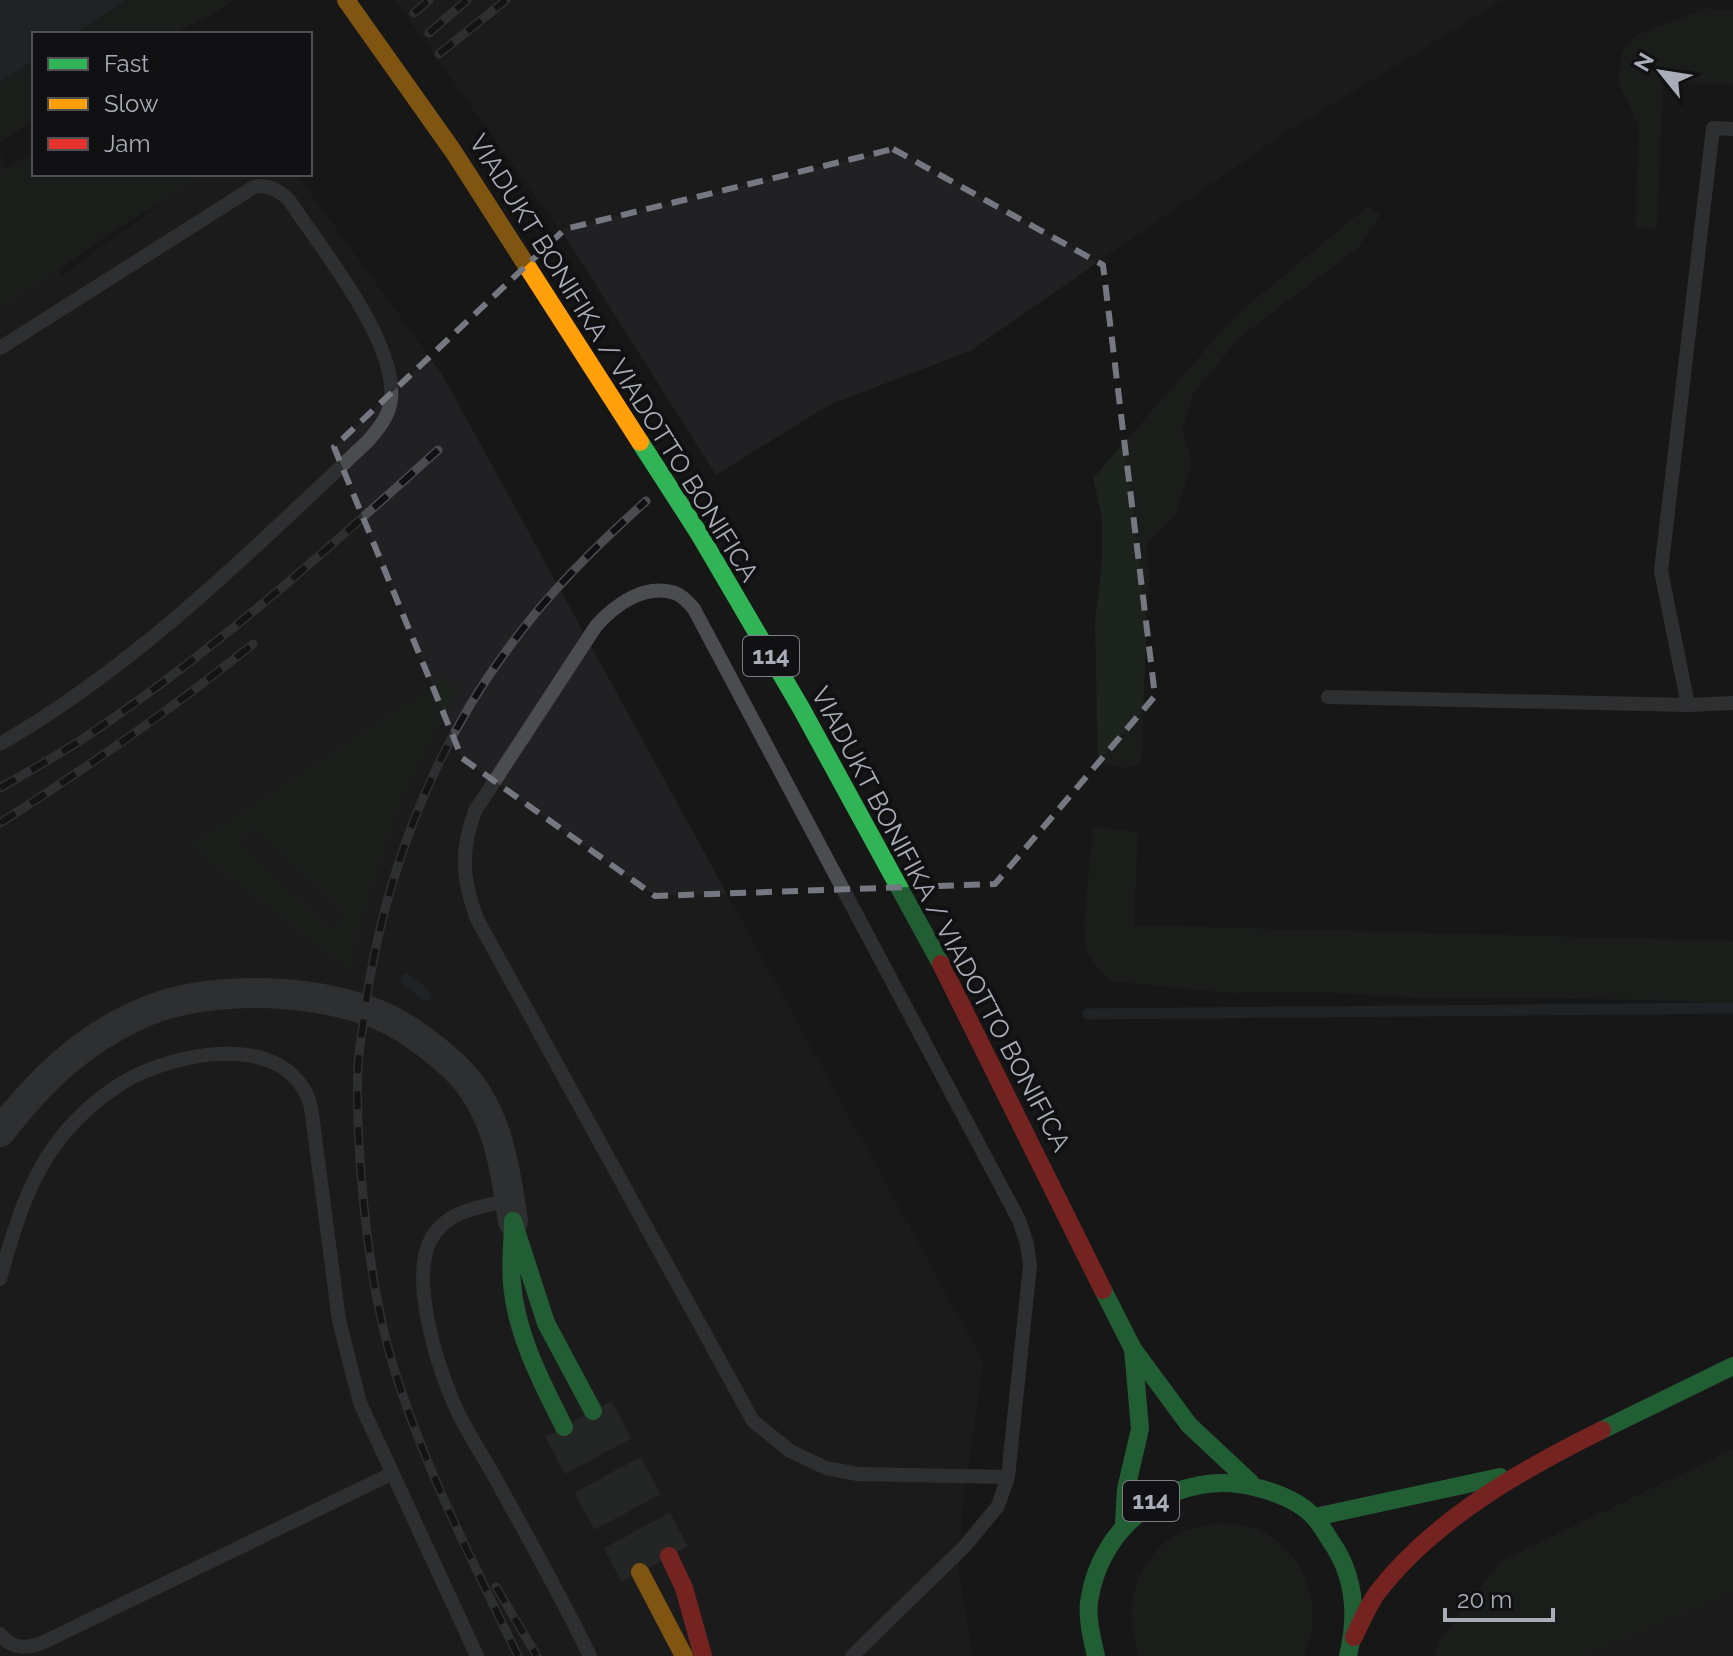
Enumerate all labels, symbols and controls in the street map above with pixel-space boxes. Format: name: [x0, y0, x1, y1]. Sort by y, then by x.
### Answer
legend: [32, 32, 312, 176]
north arrow: [1621, 32, 1701, 112]
text: N: [1628, 48, 1659, 76]
text: Fast: [104, 49, 149, 78]
text: Slow: [104, 89, 159, 118]
text: Jam: [104, 129, 150, 158]
street label: VIADUKT BONIFIKA / VIADOTTO BONIFICA: [463, 129, 765, 588]
road number: 114: [743, 636, 799, 676]
street label: VIADUKT BONIFIKA / VIADOTTO BONIFICA: [805, 682, 1077, 1157]
road number: 114: [1123, 1481, 1179, 1521]
scale bar: [1445, 1572, 1553, 1622]
text: 20 m: [1457, 1585, 1512, 1614]

